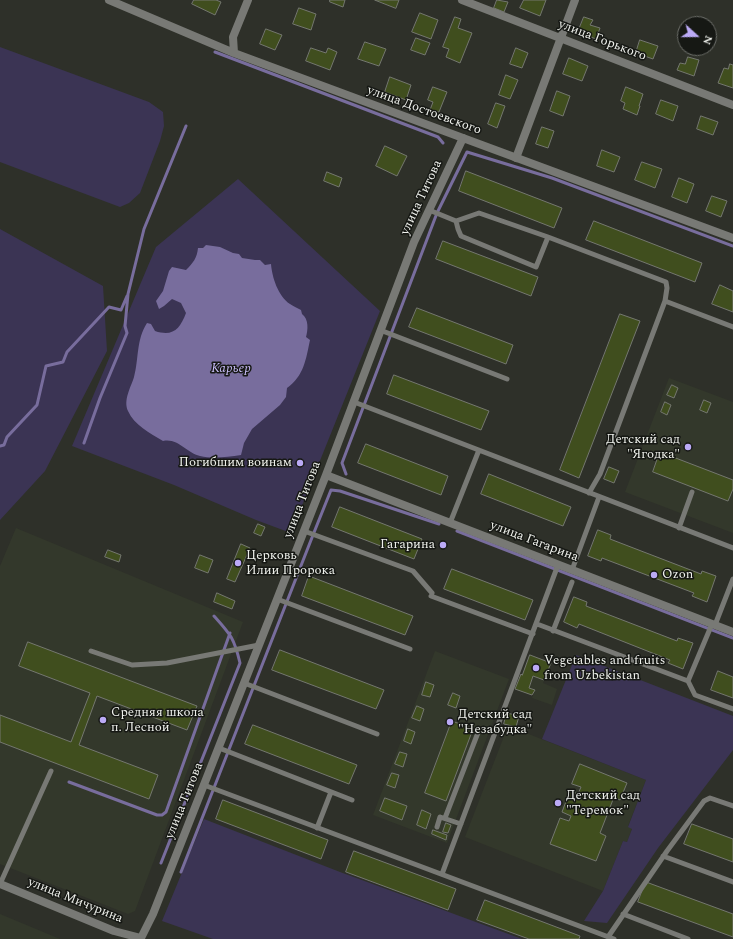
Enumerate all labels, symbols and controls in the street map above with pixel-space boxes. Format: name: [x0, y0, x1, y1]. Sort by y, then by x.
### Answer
north arrow: [677, 16, 717, 56]
street label: улица Горького: [556, 17, 648, 65]
text: N: [698, 33, 717, 47]
street label: улица Достоевского: [365, 83, 483, 139]
street label: улица Титова: [398, 158, 446, 238]
park label: Карьер: [211, 361, 251, 377]
place label: Детский сад "Ягодка": [606, 432, 680, 463]
marker: Детский сад "Ягодка": [683, 442, 693, 452]
place label: Погибшим воинам: [179, 455, 292, 471]
marker: Погибшим воинам: [295, 458, 305, 468]
street label: улица Титова: [281, 459, 325, 541]
street label: улица Гагарина: [488, 518, 580, 566]
place label: Гагарина: [380, 537, 435, 553]
marker: Гагарина: [438, 540, 448, 550]
place label: Церковь Илии Пророка: [246, 548, 335, 579]
marker: Церковь Илии Пророка: [233, 558, 243, 568]
place label: Ozon: [662, 567, 693, 583]
marker: Ozon: [649, 570, 659, 580]
place label: Vegetables and fruits from Uzbekistan: [544, 653, 665, 684]
marker: Vegetables and fruits from Uzbekistan: [531, 663, 541, 673]
place label: Средняя школа п. Лесной: [111, 705, 204, 736]
place label: Детский сад "Незабудка": [458, 707, 532, 738]
marker: Средняя школа п. Лесной: [98, 715, 108, 725]
marker: Детский сад "Незабудка": [445, 717, 455, 727]
street label: улица Титова: [163, 760, 207, 842]
place label: Детский сад "Теремок": [566, 788, 640, 819]
marker: Детский сад "Теремок": [553, 798, 563, 808]
street label: улица Мичурина: [25, 875, 125, 927]

